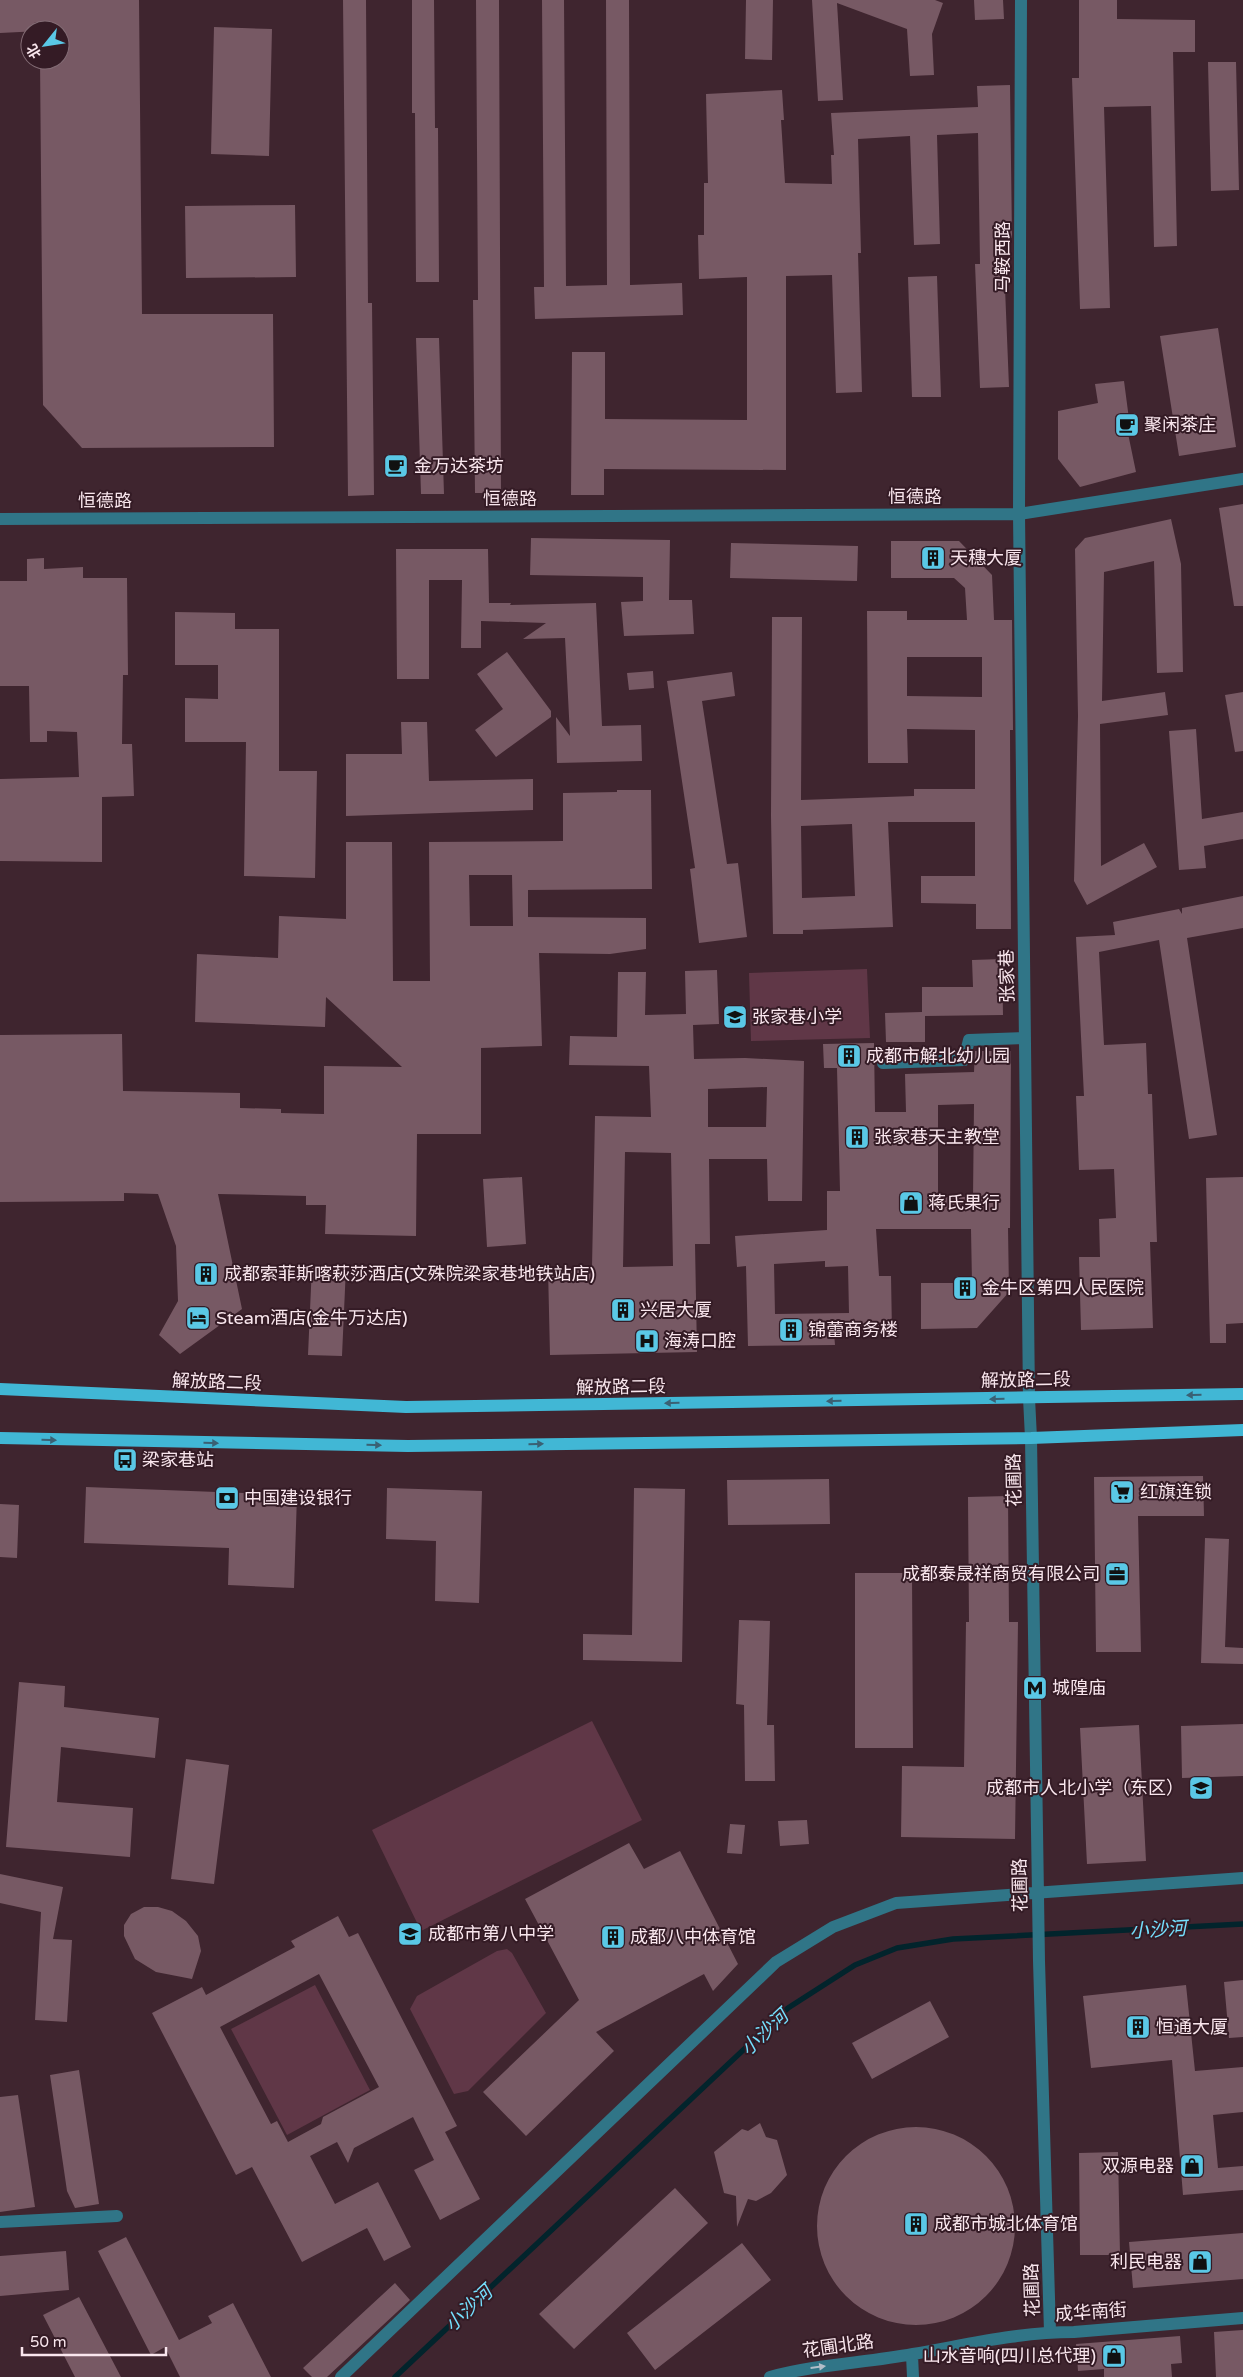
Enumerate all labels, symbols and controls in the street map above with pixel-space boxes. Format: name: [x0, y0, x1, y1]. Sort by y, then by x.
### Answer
north arrow: [20, 20, 70, 70]
text: 北: [23, 41, 45, 62]
street label: 马鞍西路: [992, 221, 1014, 293]
cafe icon: 聚闲茶庄: [1114, 412, 1140, 438]
place label: 聚闲茶庄: [1144, 414, 1216, 436]
cafe icon: 金万达茶坊: [383, 453, 409, 479]
place label: 金万达茶坊: [414, 455, 504, 477]
street label: 恒德路: [888, 486, 942, 508]
street label: 恒德路: [483, 488, 537, 510]
street label: 恒德路: [78, 490, 132, 512]
building icon: 天穗大厦: [920, 545, 946, 571]
place label: 天穗大厦: [950, 547, 1022, 569]
street label: 张家巷: [996, 949, 1018, 1003]
school or university icon: 张家巷小学: [722, 1004, 748, 1030]
place label: 张家巷小学: [752, 1006, 842, 1028]
building icon: 成都市解北幼儿园: [836, 1043, 862, 1069]
place label: 成都市解北幼儿园: [866, 1045, 1010, 1067]
building icon: 张家巷天主教堂: [844, 1124, 870, 1150]
place label: 张家巷天主教堂: [874, 1126, 1000, 1148]
shop icon: 蒋氏果行: [898, 1190, 924, 1216]
place label: 蒋氏果行: [928, 1192, 1000, 1214]
building icon: 成都索菲斯喀萩莎酒店(文殊院梁家巷地铁站店): [193, 1261, 219, 1287]
place label: 成都索菲斯喀萩莎酒店(文殊院梁家巷地铁站店): [224, 1263, 595, 1285]
building icon: 金牛区第四人民医院: [952, 1275, 978, 1301]
place label: 金牛区第四人民医院: [982, 1277, 1144, 1299]
building icon: 兴居大厦: [610, 1297, 636, 1323]
place label: 兴居大厦: [640, 1299, 712, 1321]
hotel icon: Steam酒店(金牛万达店): [185, 1305, 211, 1331]
place label: Steam酒店(金牛万达店): [216, 1307, 408, 1329]
building icon: 锦蕾商务楼: [778, 1317, 804, 1343]
place label: 锦蕾商务楼: [808, 1319, 898, 1341]
hospital icon: 海涛口腔: [634, 1328, 660, 1354]
place label: 海涛口腔: [664, 1330, 736, 1352]
street label: 解放路二段: [981, 1368, 1071, 1392]
street label: 解放路二段: [172, 1369, 262, 1395]
street label: 解放路二段: [576, 1375, 666, 1399]
one-way arrow: [1186, 1391, 1202, 1399]
one-way arrow: [989, 1395, 1005, 1403]
one-way arrow: [826, 1397, 842, 1405]
one-way arrow: [664, 1400, 680, 1408]
one-way arrow: [41, 1436, 57, 1444]
one-way arrow: [203, 1439, 219, 1447]
one-way arrow: [528, 1440, 544, 1448]
one-way arrow: [366, 1442, 382, 1450]
bus stop icon: 梁家巷站: [112, 1447, 138, 1473]
place label: 梁家巷站: [142, 1449, 214, 1471]
street label: 花圃路: [1003, 1453, 1025, 1507]
supermarket icon: 红旗连锁: [1109, 1479, 1135, 1505]
place label: 红旗连锁: [1140, 1481, 1212, 1503]
bank icon: 中国建设银行: [214, 1485, 240, 1511]
place label: 中国建设银行: [244, 1487, 352, 1509]
office icon: 成都泰晟祥商贸有限公司: [1104, 1561, 1130, 1587]
place label: 成都泰晟祥商贸有限公司: [902, 1563, 1100, 1585]
metro station icon: 城隍庙: [1022, 1675, 1048, 1701]
place label: 城隍庙: [1052, 1677, 1106, 1699]
school or university icon: 成都市人北小学（东区）: [1188, 1775, 1214, 1801]
place label: 成都市人北小学（东区）: [986, 1777, 1184, 1799]
street label: 花圃路: [1009, 1858, 1031, 1912]
water label: 小沙河: [1129, 1917, 1191, 1942]
school or university icon: 成都市第八中学: [397, 1921, 423, 1947]
place label: 成都市第八中学: [428, 1923, 554, 1945]
building icon: 成都八中体育馆: [600, 1924, 626, 1950]
place label: 成都八中体育馆: [630, 1926, 756, 1948]
water label: 小沙河: [736, 2003, 796, 2060]
building icon: 恒通大厦: [1125, 2014, 1151, 2040]
place label: 恒通大厦: [1156, 2016, 1228, 2038]
shop icon: 双源电器: [1179, 2153, 1205, 2179]
place label: 双源电器: [1102, 2155, 1174, 2177]
building icon: 成都市城北体育馆: [903, 2211, 929, 2237]
place label: 成都市城北体育馆: [934, 2213, 1078, 2235]
shop icon: 利民电器: [1187, 2249, 1213, 2275]
place label: 利民电器: [1110, 2251, 1182, 2273]
street label: 花圃路: [1020, 2263, 1044, 2317]
water label: 小沙河: [440, 2279, 500, 2336]
street label: 成华南街: [1054, 2299, 1128, 2325]
scale bar: [22, 2324, 166, 2356]
street label: 花圃北路: [801, 2330, 875, 2362]
text: 50 m: [30, 2333, 67, 2351]
shop icon: 山水音响(四川总代理): [1101, 2343, 1127, 2369]
place label: 山水音响(四川总代理): [923, 2345, 1096, 2367]
one-way arrow: [810, 2363, 826, 2371]

